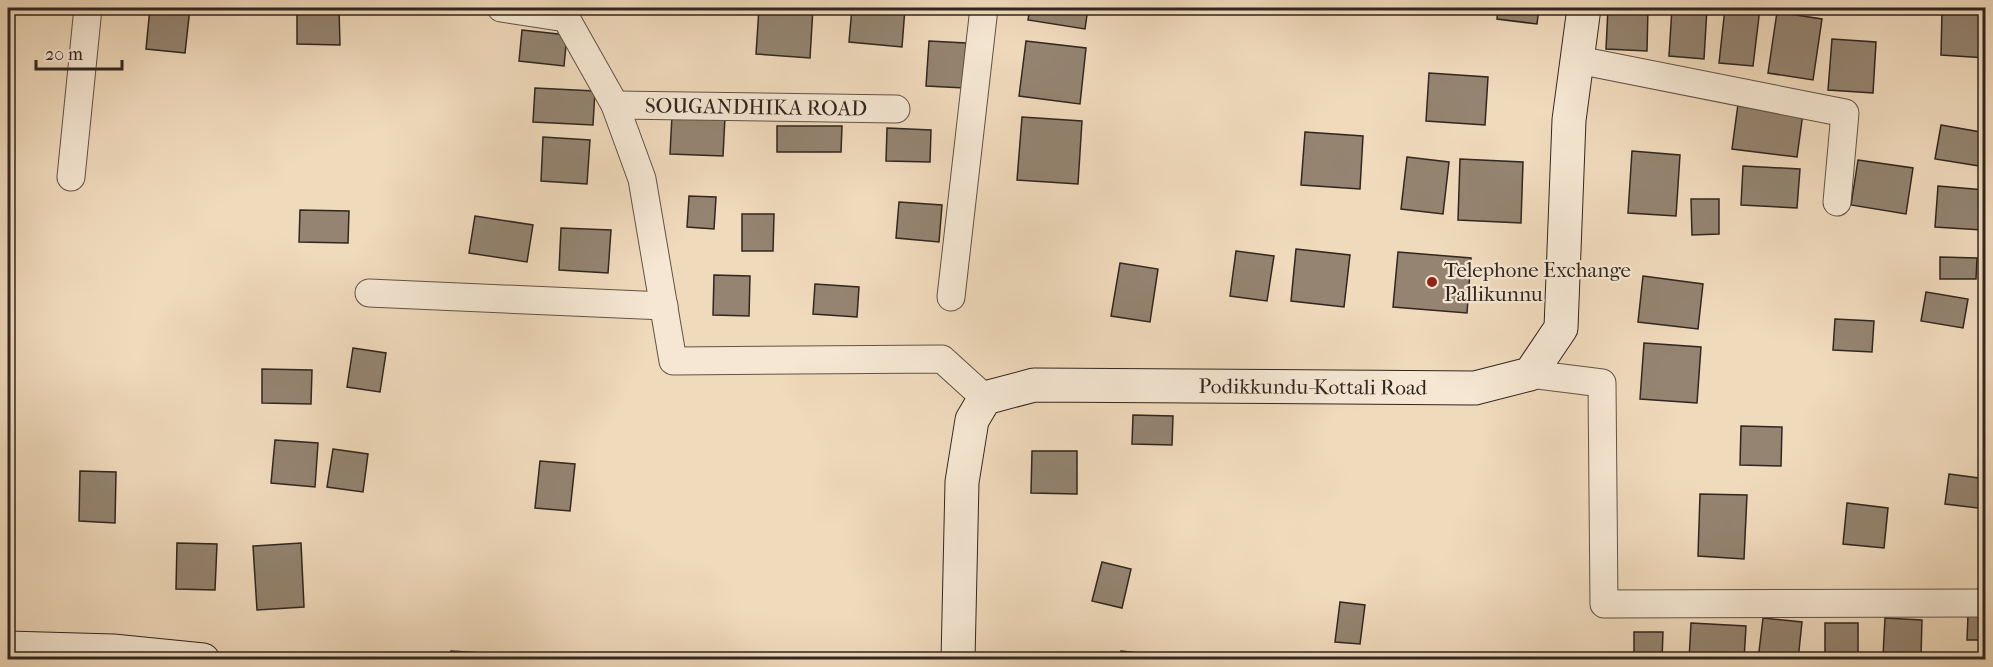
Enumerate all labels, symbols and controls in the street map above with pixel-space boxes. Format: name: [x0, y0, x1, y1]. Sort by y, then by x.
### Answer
scale bar: [36, 33, 122, 71]
text: 20 m: [45, 44, 83, 65]
street label: SOUGANDHIKA ROAD: [645, 93, 867, 121]
place label: Telephone Exchange Pallikunnu: [1444, 258, 1631, 306]
marker: Telephone Exchange Pallikunnu: [1425, 275, 1439, 289]
street label: Podikkundu-Kottali Road: [1199, 374, 1428, 400]

